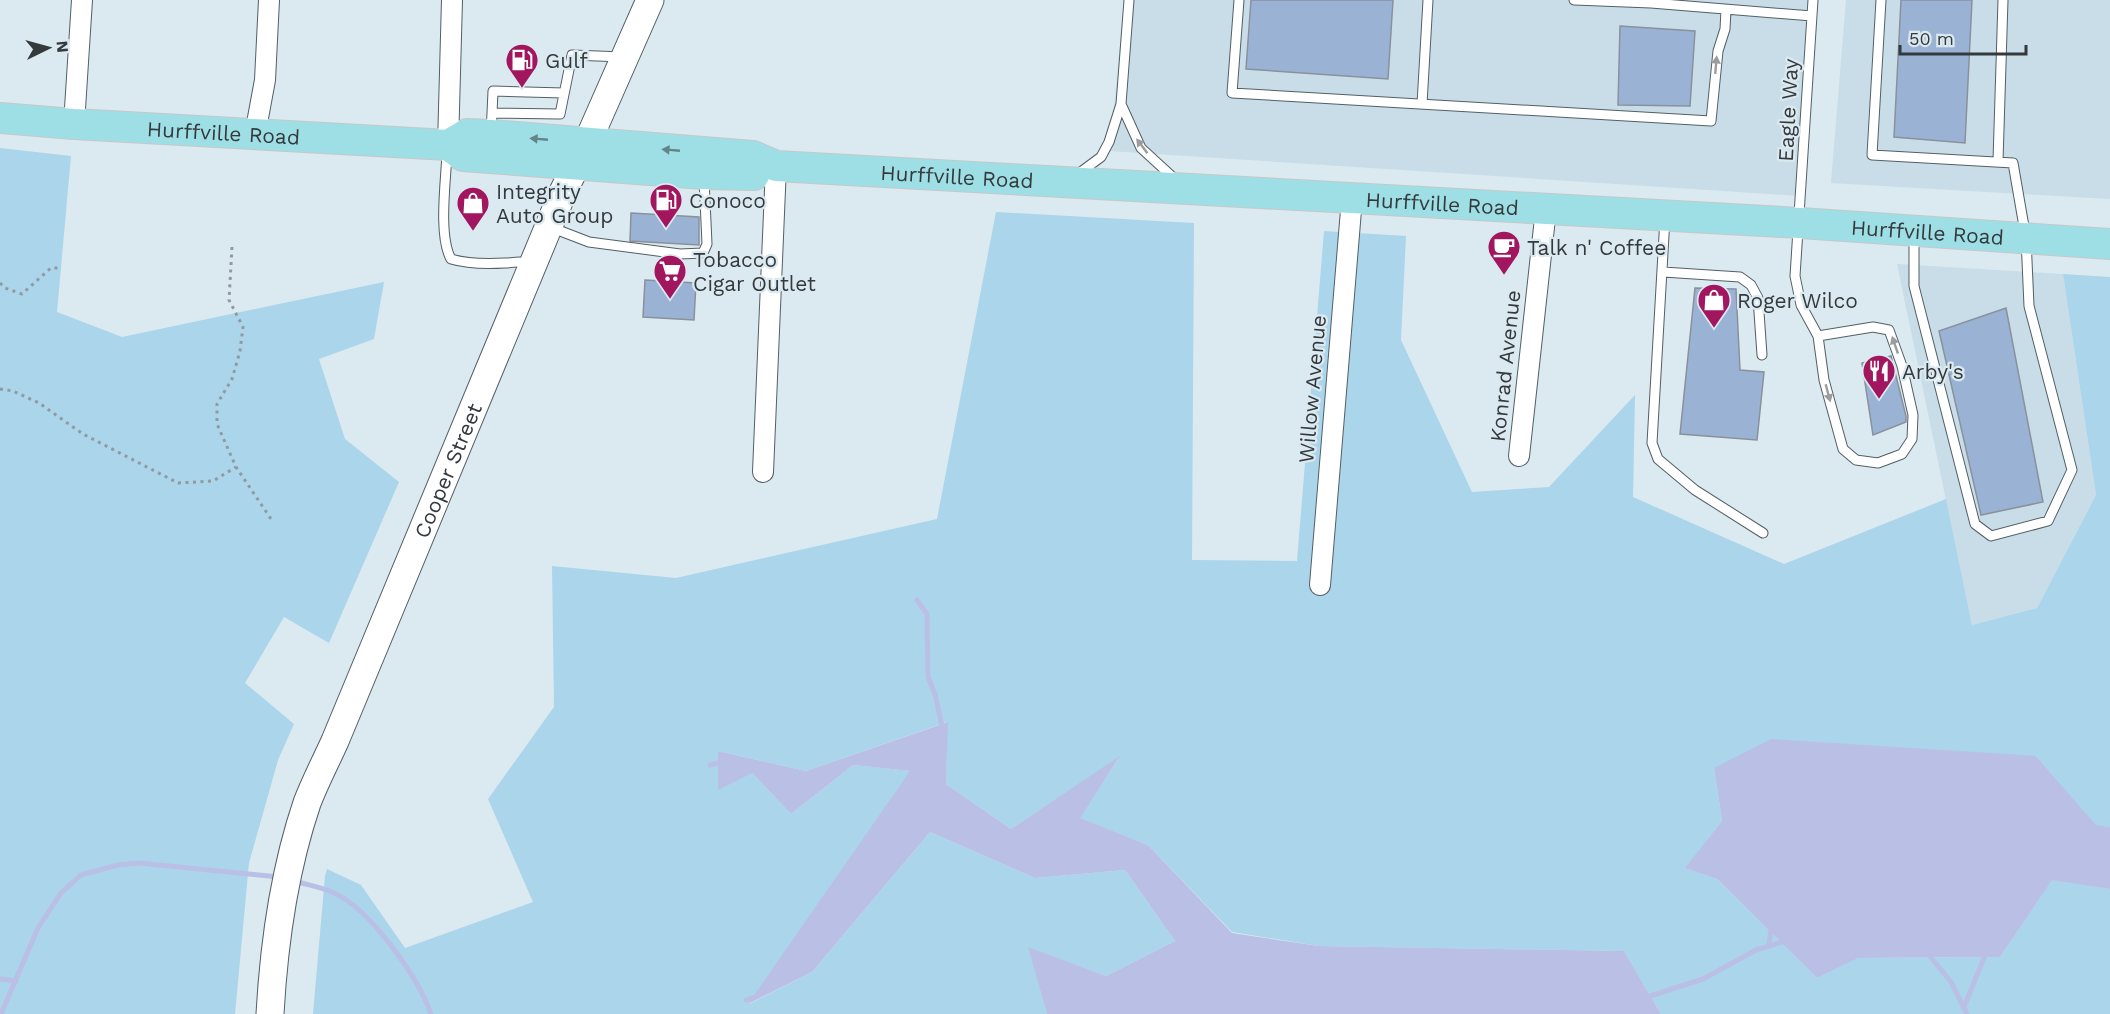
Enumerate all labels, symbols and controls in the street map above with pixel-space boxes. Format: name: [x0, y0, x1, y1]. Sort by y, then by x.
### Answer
north arrow: [18, 18, 78, 78]
scale bar: [1900, 18, 2026, 56]
text: 50 m: [1909, 28, 1954, 49]
text: N: [52, 40, 72, 53]
fuel station icon: Gulf: [504, 42, 540, 89]
place label: Gulf: [545, 48, 588, 73]
one-way arrow: [1711, 55, 1721, 74]
street label: Eagle Way: [1773, 58, 1803, 162]
street label: Hurffville Road: [146, 116, 301, 149]
one-way arrow: [530, 134, 549, 144]
one-way arrow: [1135, 138, 1148, 154]
one-way arrow: [662, 145, 681, 155]
street label: Hurffville Road: [880, 159, 1034, 193]
place label: Integrity Auto Group: [496, 179, 613, 228]
fuel station icon: Conoco: [648, 182, 684, 229]
shop icon: Integrity Auto Group: [455, 185, 491, 232]
street label: Hurffville Road: [1365, 186, 1519, 220]
place label: Conoco: [689, 188, 766, 213]
street label: Hurffville Road: [1850, 214, 2005, 249]
cafe icon: Talk n' Coffee: [1486, 229, 1522, 276]
place label: Talk n' Coffee: [1527, 235, 1666, 260]
place label: Tobacco Cigar Outlet: [693, 247, 816, 296]
supermarket icon: Tobacco Cigar Outlet: [652, 253, 688, 300]
shop icon: Roger Wilco: [1696, 282, 1732, 329]
place label: Roger Wilco: [1737, 288, 1858, 313]
street label: Konrad Avenue: [1485, 289, 1525, 443]
street label: Willow Avenue: [1293, 314, 1331, 464]
one-way arrow: [1889, 336, 1899, 354]
restaurant icon: Arby's: [1861, 353, 1897, 400]
place label: Arby's: [1902, 359, 1964, 384]
one-way arrow: [1823, 384, 1833, 402]
street label: Cooper Street: [408, 399, 487, 541]

